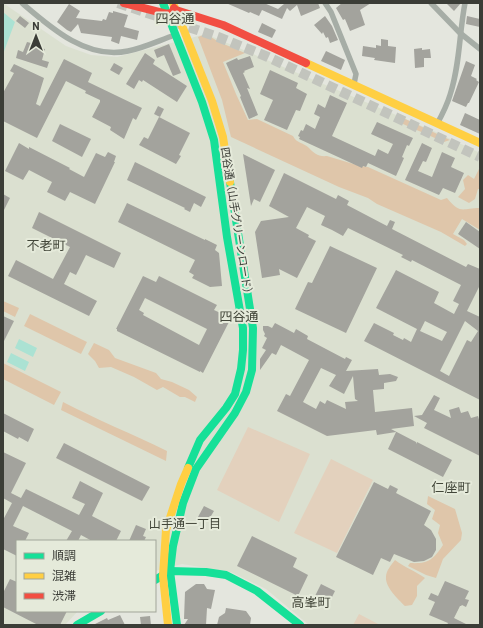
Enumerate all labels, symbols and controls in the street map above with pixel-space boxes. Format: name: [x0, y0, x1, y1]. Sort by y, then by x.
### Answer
district label: 四谷通: [155, 10, 195, 26]
north arrow: [16, 16, 56, 56]
text: N: [32, 19, 40, 32]
street label: 四谷通（山手グリーンロード）: [219, 146, 256, 300]
district label: 不老町: [26, 237, 66, 253]
district label: 四谷通: [219, 308, 259, 324]
district label: 仁座町: [431, 479, 471, 495]
district label: 山手通一丁目: [149, 516, 221, 530]
legend: [16, 540, 156, 612]
text: 順調: [52, 548, 76, 562]
text: 混雑: [52, 568, 76, 582]
text: 渋滞: [52, 588, 76, 602]
district label: 高峯町: [291, 594, 331, 610]

